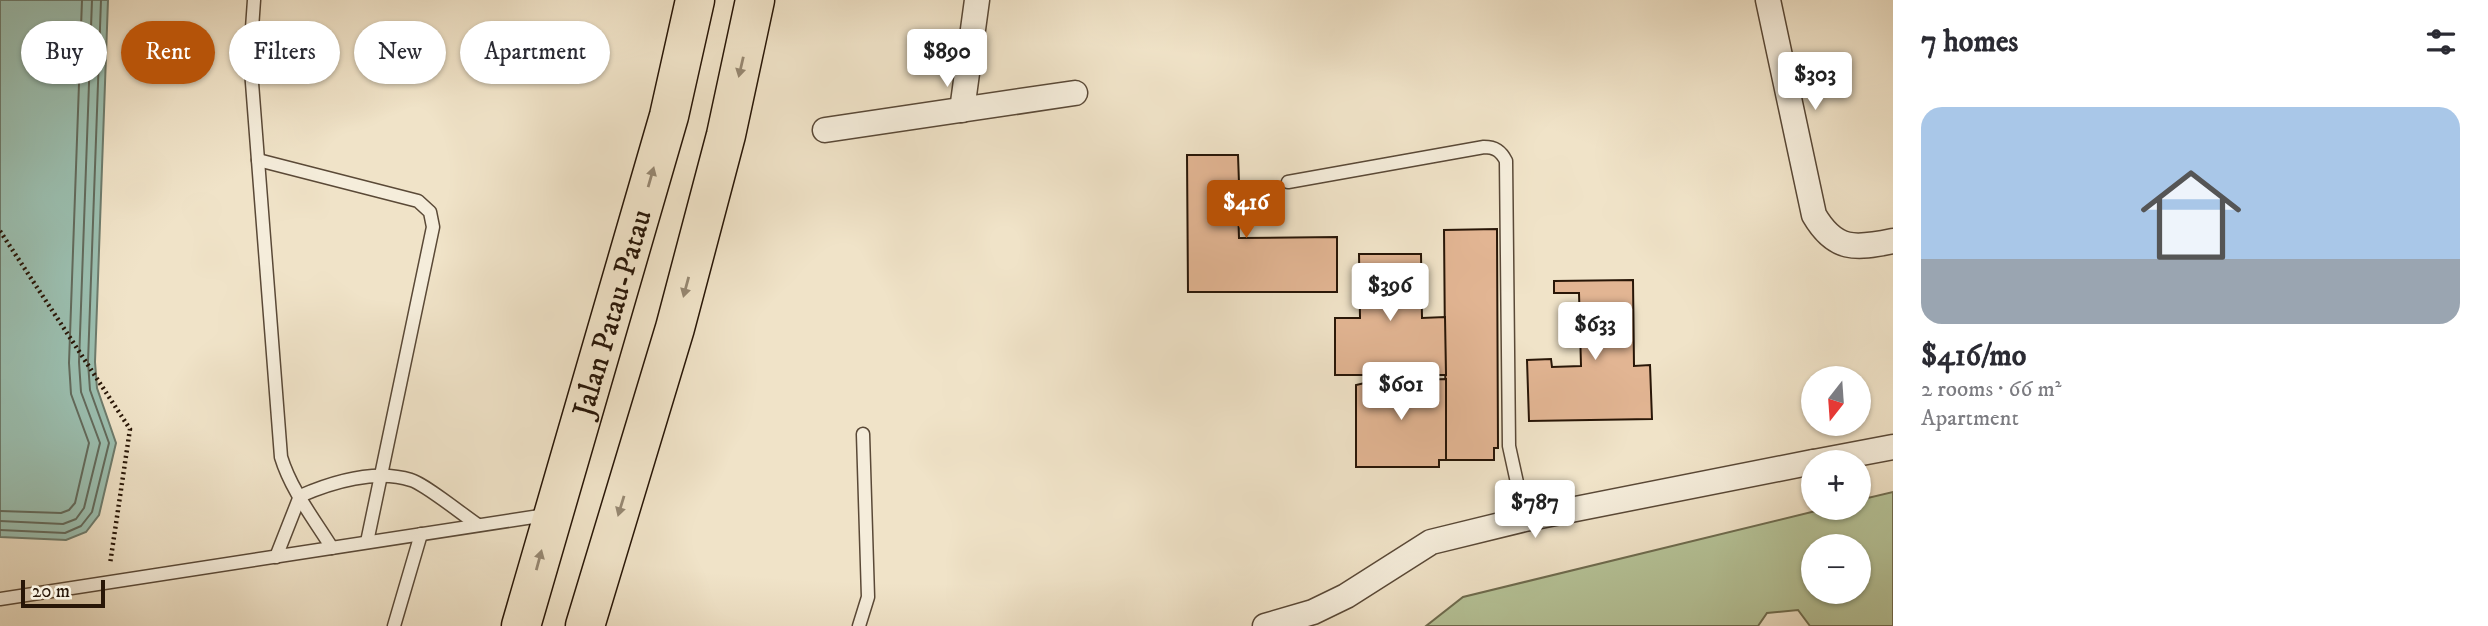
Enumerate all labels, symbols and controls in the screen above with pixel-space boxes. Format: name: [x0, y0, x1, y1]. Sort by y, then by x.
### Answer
chip: Buy: [21, 21, 107, 84]
chip: Rent: [121, 21, 215, 84]
chip: Filters: [229, 21, 340, 84]
chip: New: [354, 21, 446, 84]
chip: Apartment: [460, 21, 610, 84]
icon: filters: [2422, 23, 2460, 61]
text: 7 homes: [1921, 24, 2018, 61]
pin: $890: [906, 29, 988, 89]
text: $890: [923, 37, 971, 66]
pin: $303: [1774, 52, 1856, 112]
one-way arrow: [735, 56, 746, 78]
text: $303: [1794, 60, 1836, 89]
icon: home: [2128, 152, 2254, 278]
one-way arrow: [647, 166, 657, 187]
pin: $416: [1205, 180, 1287, 240]
text: $416: [1223, 188, 1269, 217]
street label: Jalan Patau-Patau: [565, 205, 661, 424]
pin: $396: [1349, 264, 1431, 323]
text: $396: [1368, 271, 1412, 300]
one-way arrow: [680, 277, 691, 299]
pin: $633: [1554, 302, 1636, 362]
text: $633: [1574, 310, 1616, 339]
text: $416/mo: [1921, 338, 2026, 375]
pin: $601: [1360, 362, 1442, 422]
north arrow: [1801, 366, 1871, 436]
map controls: [1801, 366, 1871, 604]
text: $601: [1378, 370, 1424, 399]
text: 2 rooms · 66 m²: [1921, 375, 2061, 404]
text: Apartment: [1921, 404, 2019, 433]
button: +: [1801, 450, 1871, 520]
pin: $787: [1494, 480, 1576, 540]
text: $787: [1511, 488, 1559, 517]
one-way arrow: [616, 495, 626, 516]
button: −: [1801, 534, 1871, 604]
one-way arrow: [534, 549, 545, 571]
scale bar: [21, 577, 105, 609]
text: 20 m: [32, 580, 70, 603]

